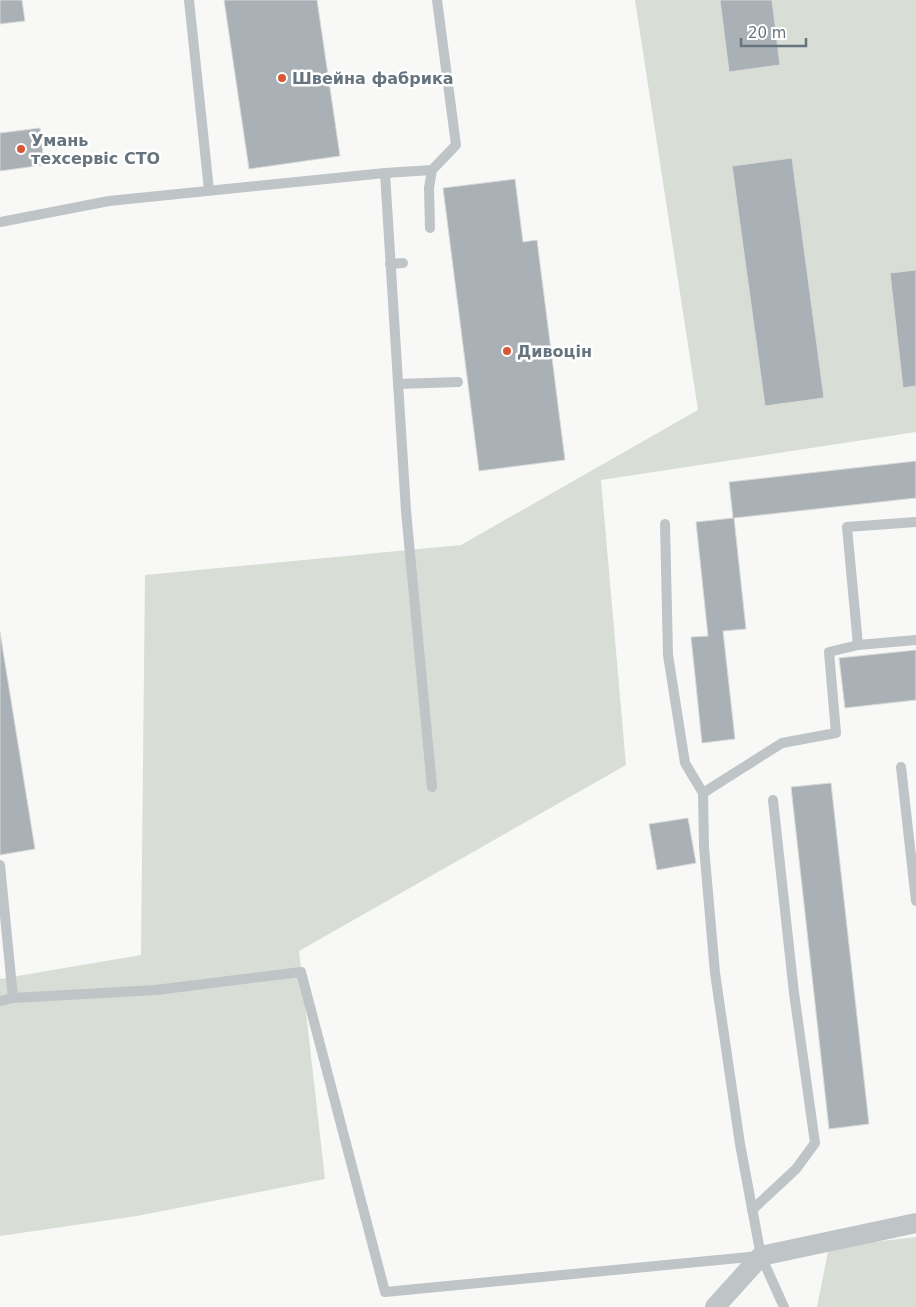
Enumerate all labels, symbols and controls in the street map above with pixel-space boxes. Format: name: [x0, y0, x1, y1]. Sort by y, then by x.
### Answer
scale bar: [741, 15, 806, 47]
text: 20 m: [748, 24, 786, 42]
place label: Швейна фабрика: [292, 69, 454, 88]
marker: Швейна фабрика: [276, 72, 288, 84]
place label: Умань техсервіс СТО: [31, 131, 160, 168]
marker: Умань техсервіс СТО: [15, 143, 27, 155]
place label: Дивоцін: [517, 342, 592, 361]
marker: Дивоцін: [501, 345, 513, 357]

